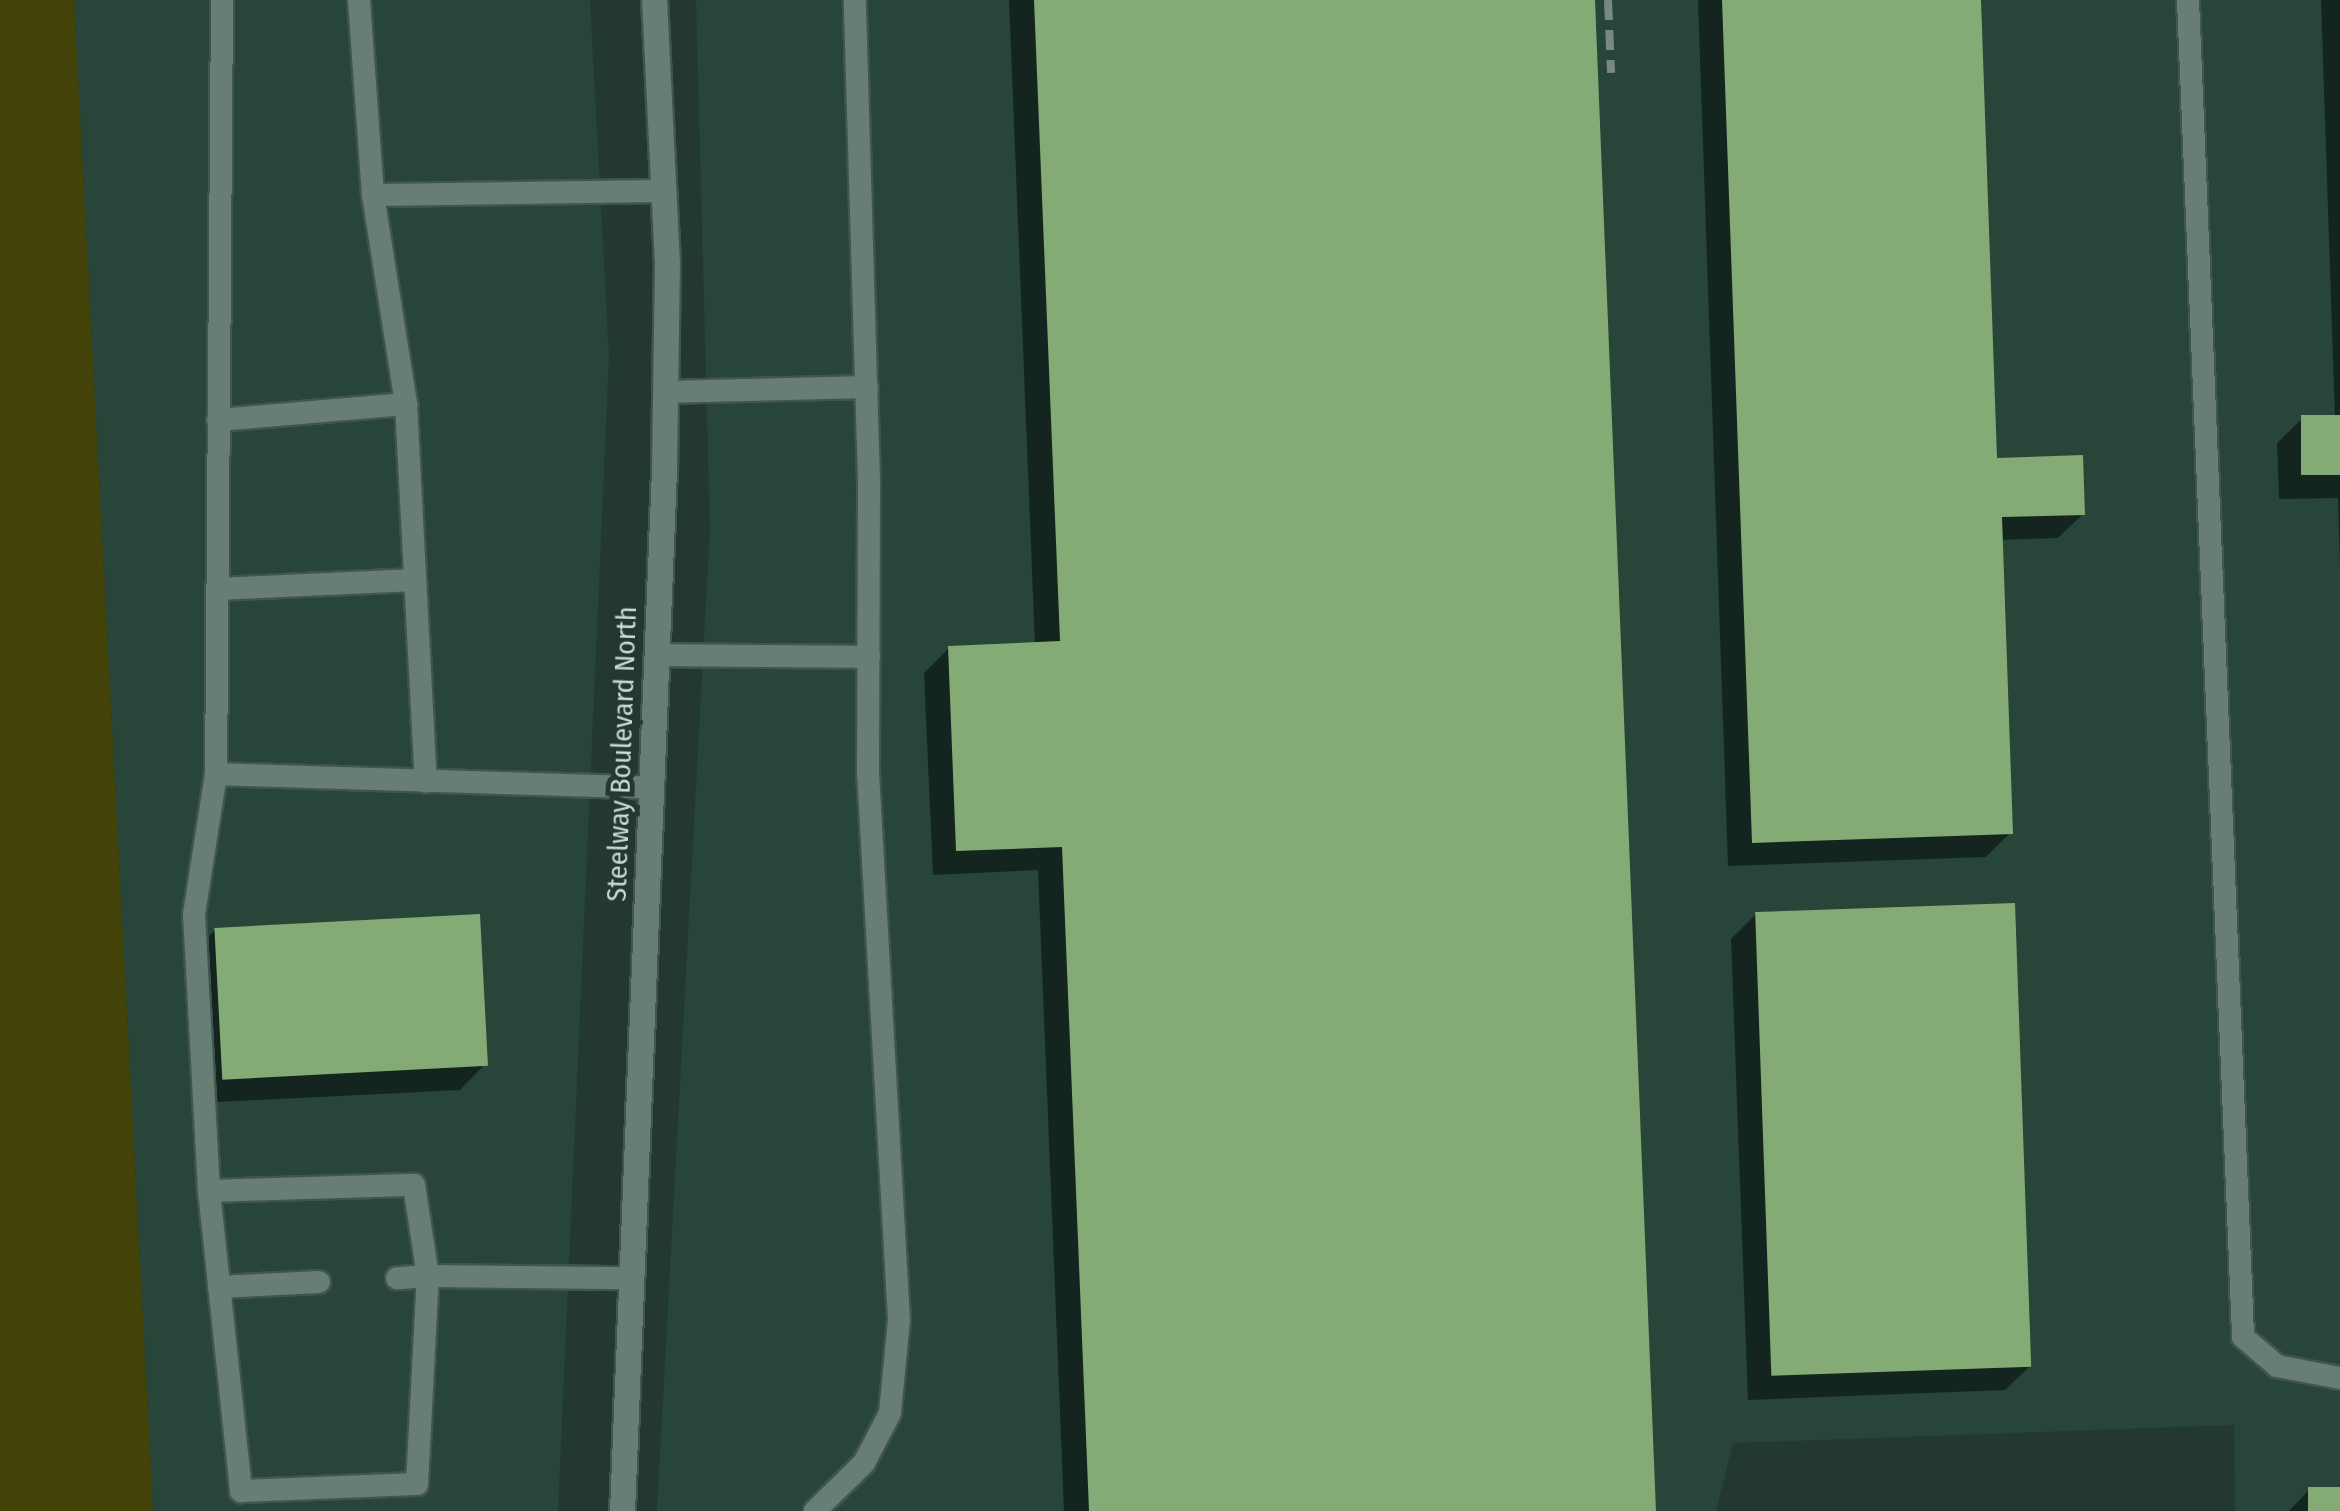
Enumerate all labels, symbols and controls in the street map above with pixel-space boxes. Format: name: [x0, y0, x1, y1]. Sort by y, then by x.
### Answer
street label: Steelway Boulevard North: [600, 606, 644, 902]

